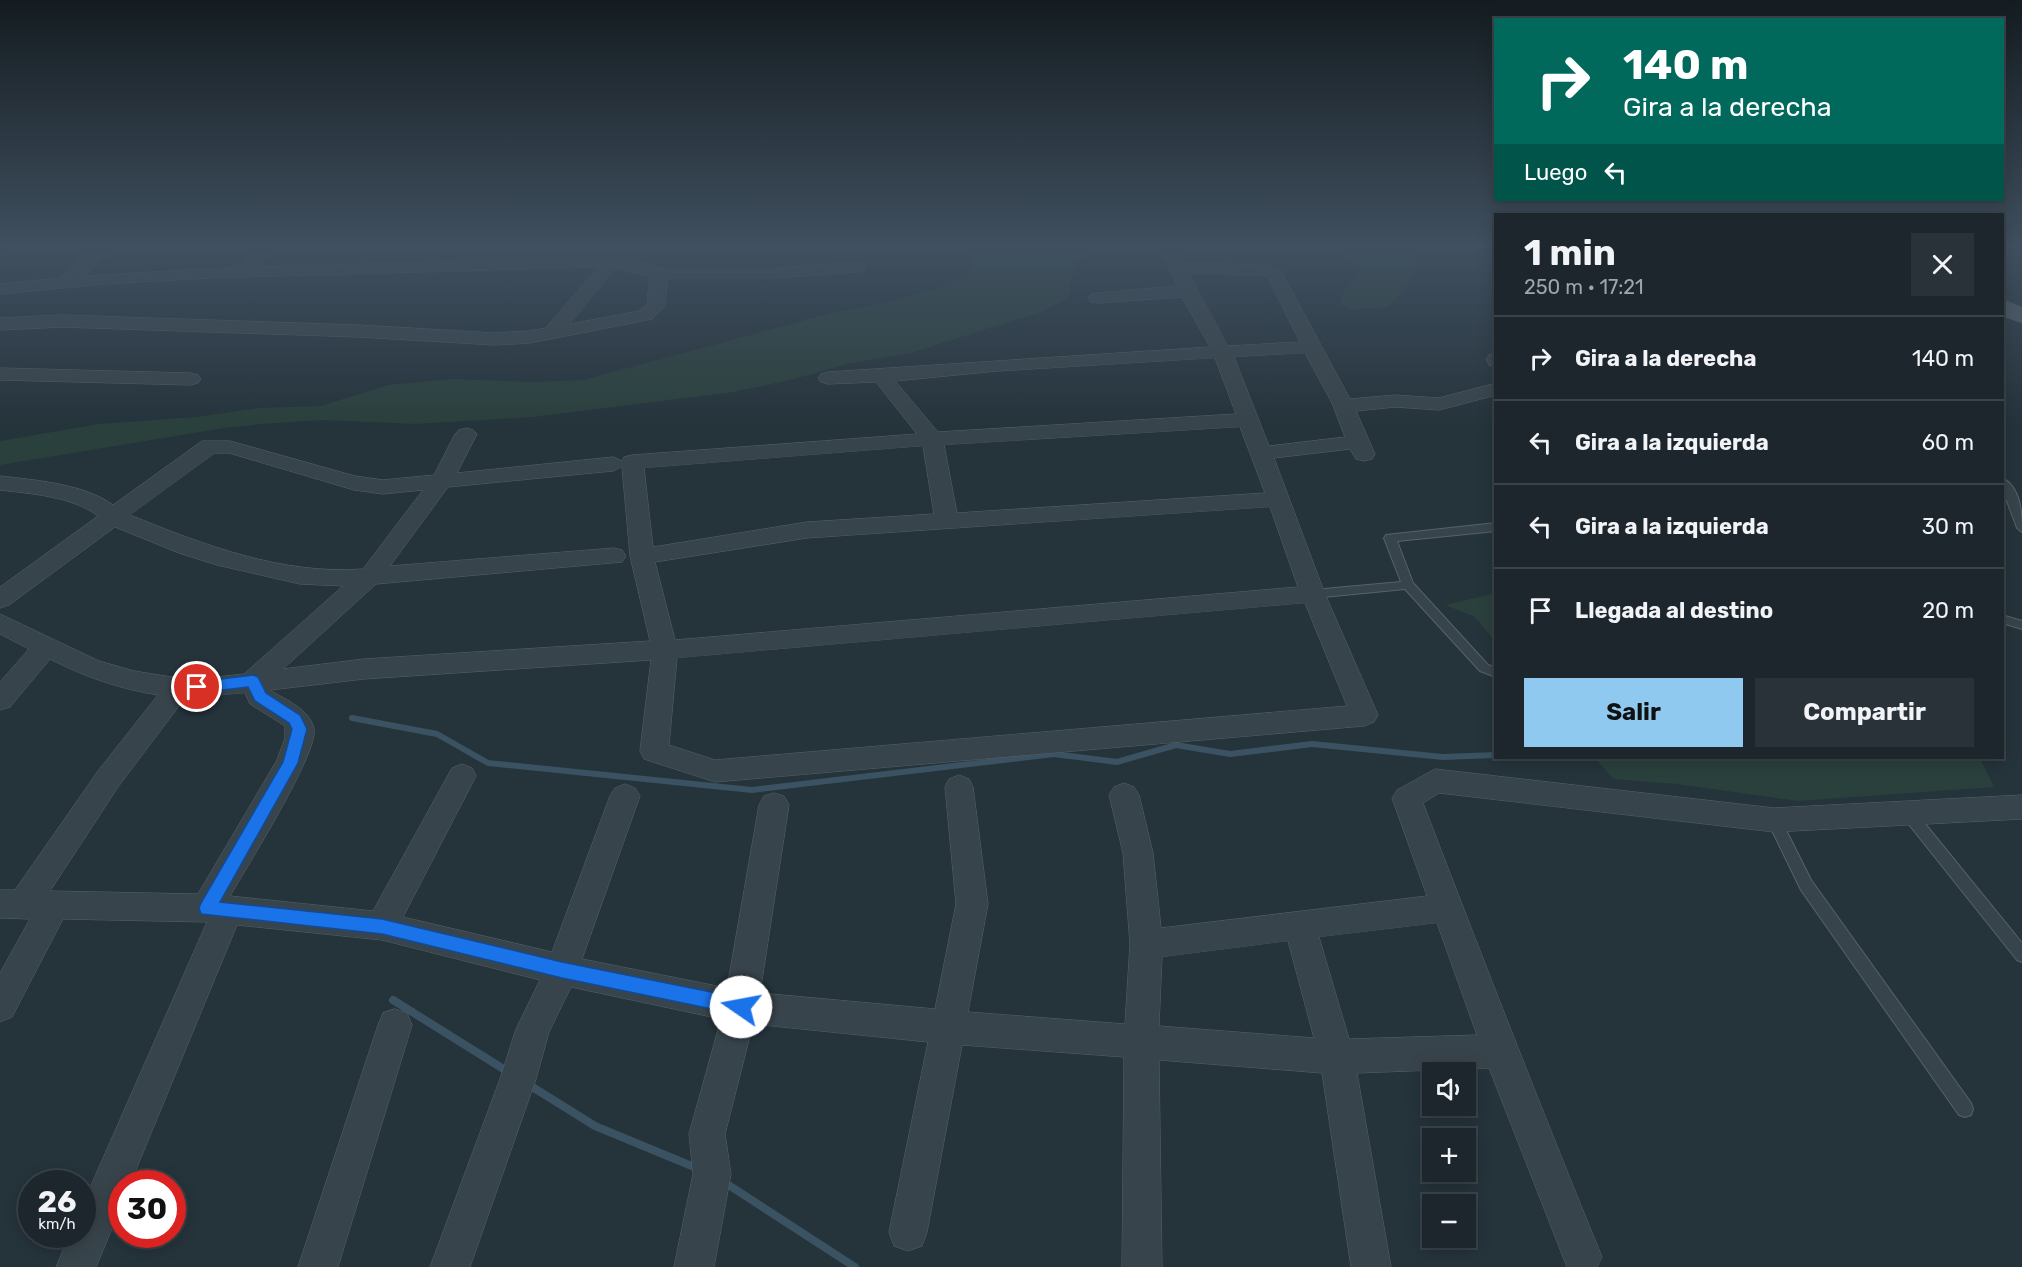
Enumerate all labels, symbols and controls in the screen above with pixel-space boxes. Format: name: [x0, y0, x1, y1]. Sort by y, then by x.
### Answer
text: 140 m: [1623, 40, 1749, 90]
icon: right: [1524, 42, 1602, 120]
text: Gira a la derecha: [1623, 91, 1832, 123]
icon: left: [1599, 156, 1632, 189]
text: Luego: [1524, 159, 1587, 186]
text: 1 min: [1524, 231, 1616, 274]
button: close: [1911, 233, 1974, 296]
text: 250 m · 17:21: [1524, 275, 1644, 299]
icon: right: [1524, 342, 1557, 375]
text: Gira a la derecha: [1575, 345, 1756, 372]
text: 140 m: [1912, 345, 1974, 372]
icon: left: [1524, 426, 1557, 459]
text: Gira a la izquierda: [1575, 429, 1769, 456]
text: 60 m: [1922, 429, 1974, 456]
icon: left: [1524, 510, 1557, 543]
text: Gira a la izquierda: [1575, 513, 1769, 540]
text: 30 m: [1922, 513, 1974, 540]
icon: arrive: [1524, 594, 1557, 627]
text: Llegada al destino: [1575, 597, 1773, 624]
text: 20 m: [1922, 597, 1974, 624]
pin: [171, 661, 222, 712]
icon: arrive: [180, 670, 213, 703]
button: Salir: [1524, 678, 1743, 747]
button: Compartir: [1755, 678, 1974, 747]
position arrow: [709, 975, 773, 1039]
map controls: [1422, 1062, 1476, 1248]
button: sound: [1422, 1062, 1476, 1116]
button: +: [1422, 1128, 1476, 1182]
speed limit sign: 30: [108, 1170, 186, 1248]
text: 26: [37, 1184, 77, 1220]
button: −: [1422, 1194, 1476, 1248]
text: km/h: [38, 1215, 76, 1233]

